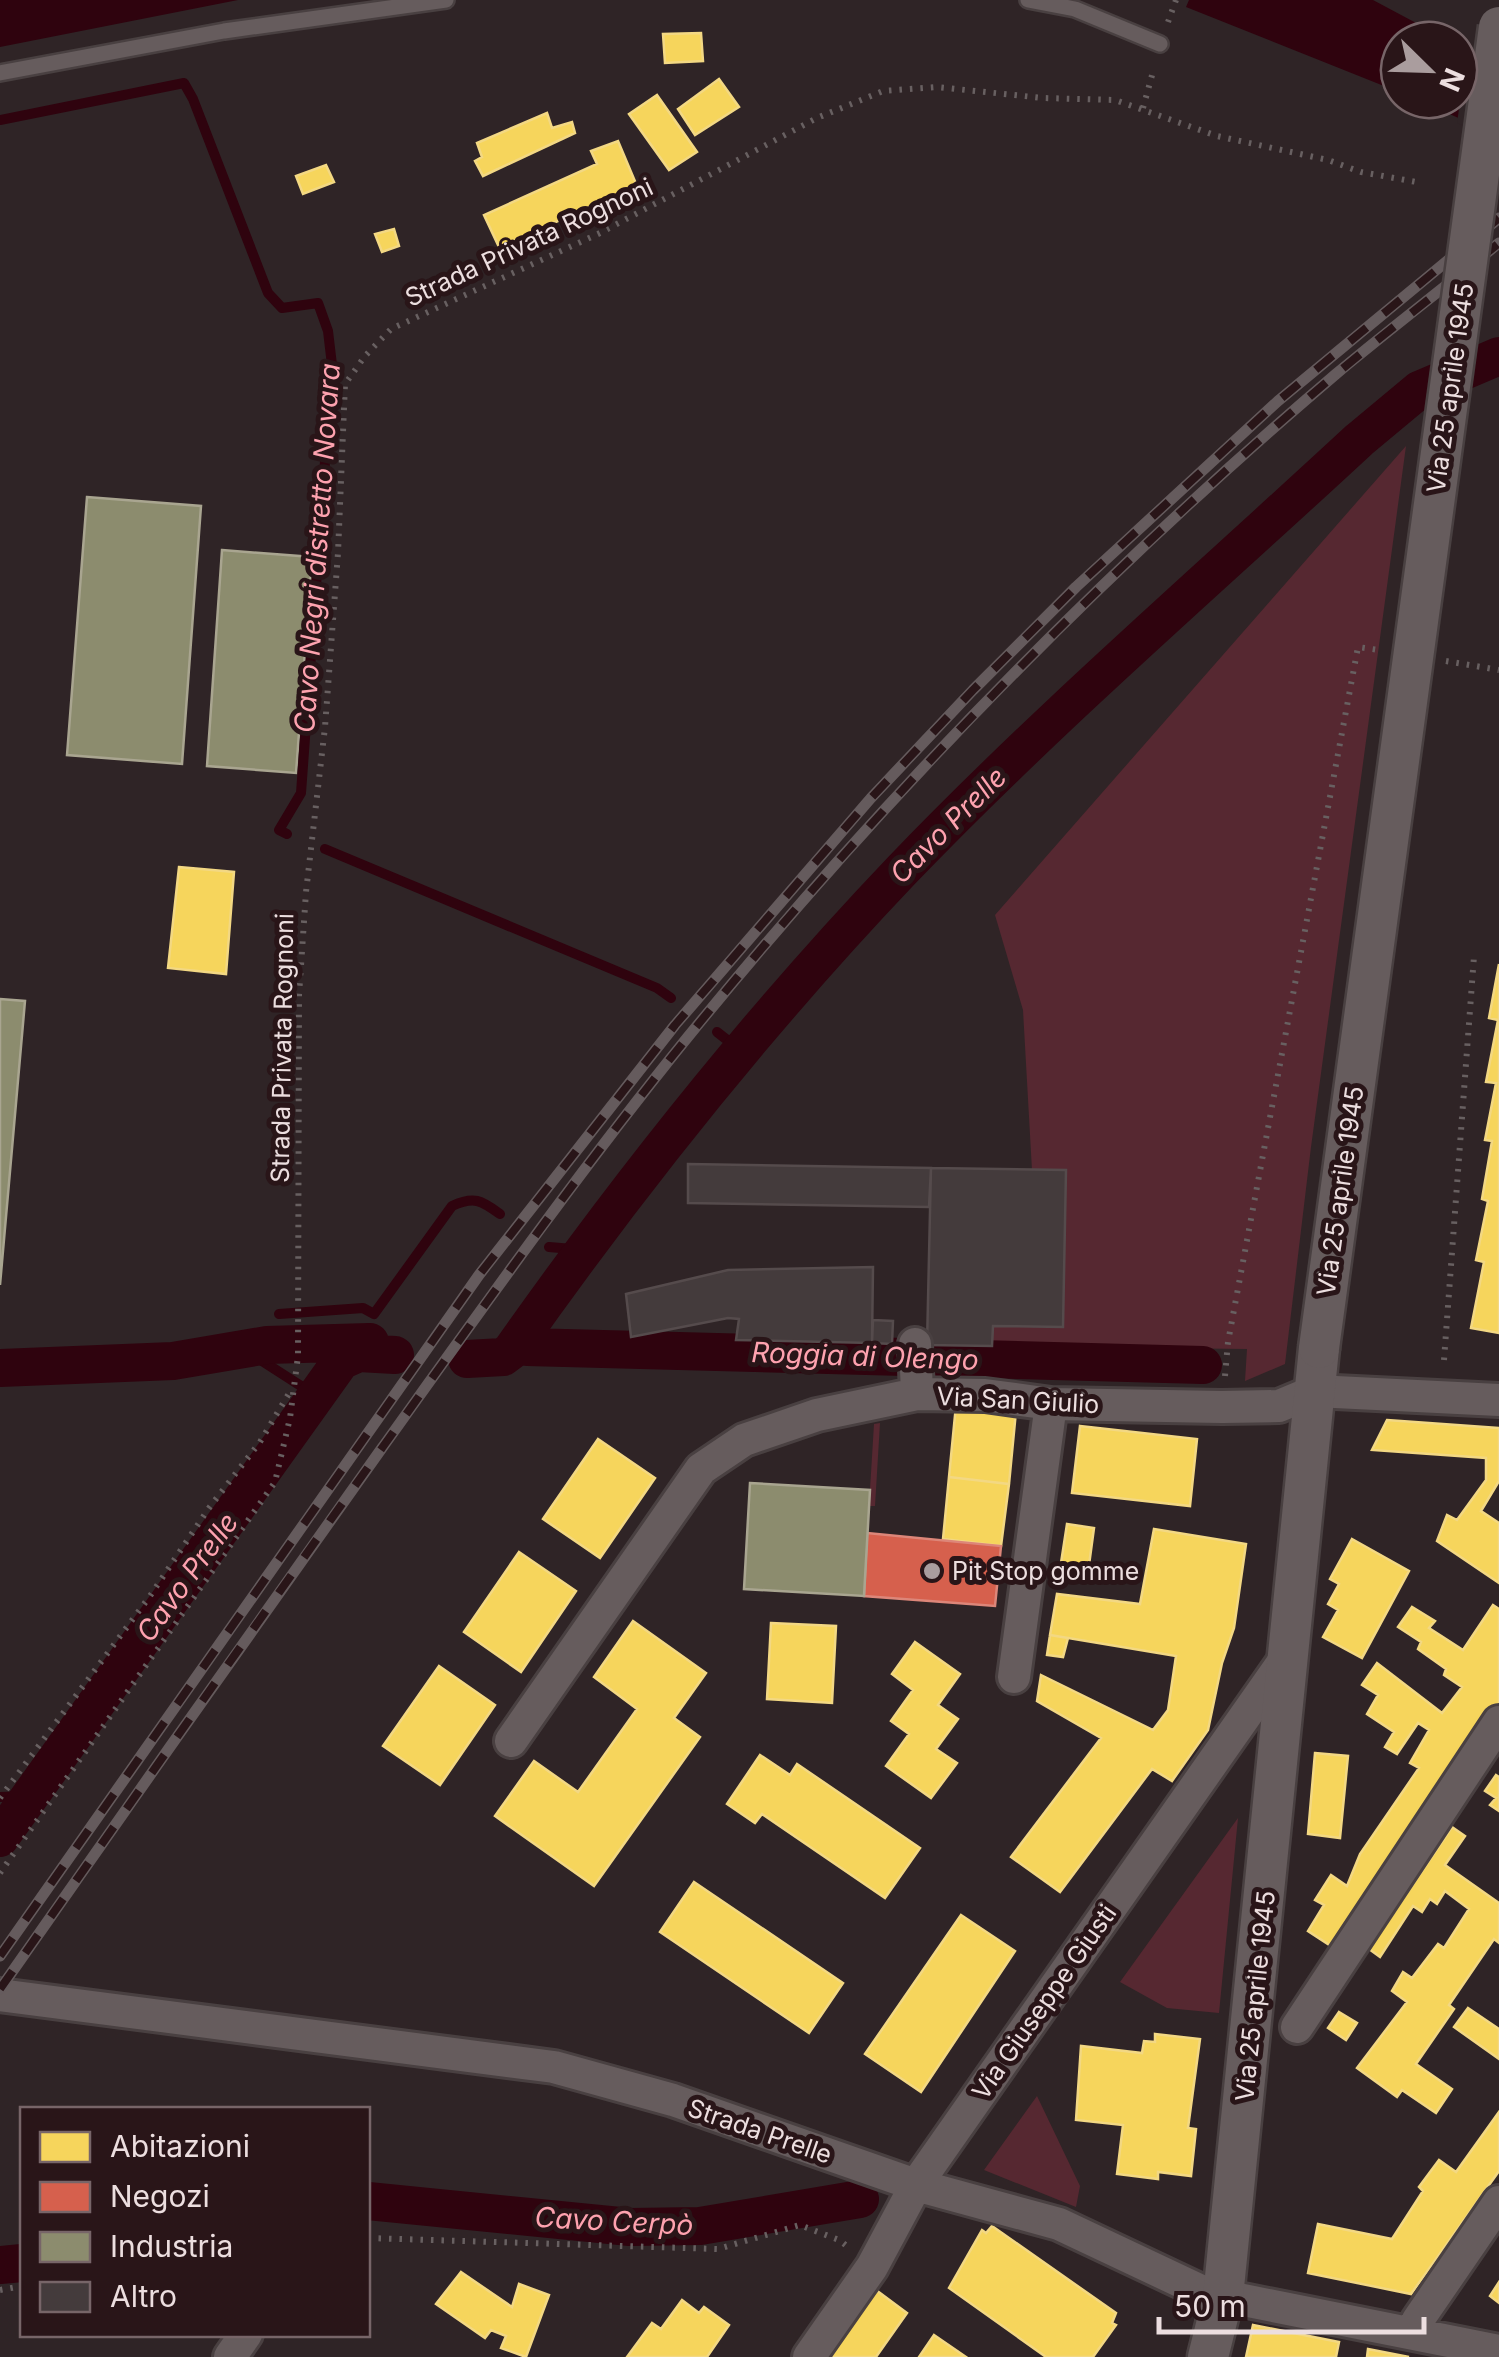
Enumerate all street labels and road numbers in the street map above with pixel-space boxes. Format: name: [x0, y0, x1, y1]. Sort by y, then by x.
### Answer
street label: Strada Privata Rognoni: [400, 171, 658, 313]
street label: Via 25 aprile 1945: [1420, 281, 1480, 495]
street label: Strada Privata Rognoni: [265, 913, 299, 1183]
street label: Via 25 aprile 1945: [1310, 1084, 1370, 1298]
street label: Via San Giulio: [936, 1381, 1100, 1419]
street label: Via 25 aprile 1945: [1229, 1889, 1281, 2103]
street label: Via Giuseppe Giusti: [966, 1899, 1122, 2105]
street label: Strada Prelle: [684, 2092, 836, 2170]

